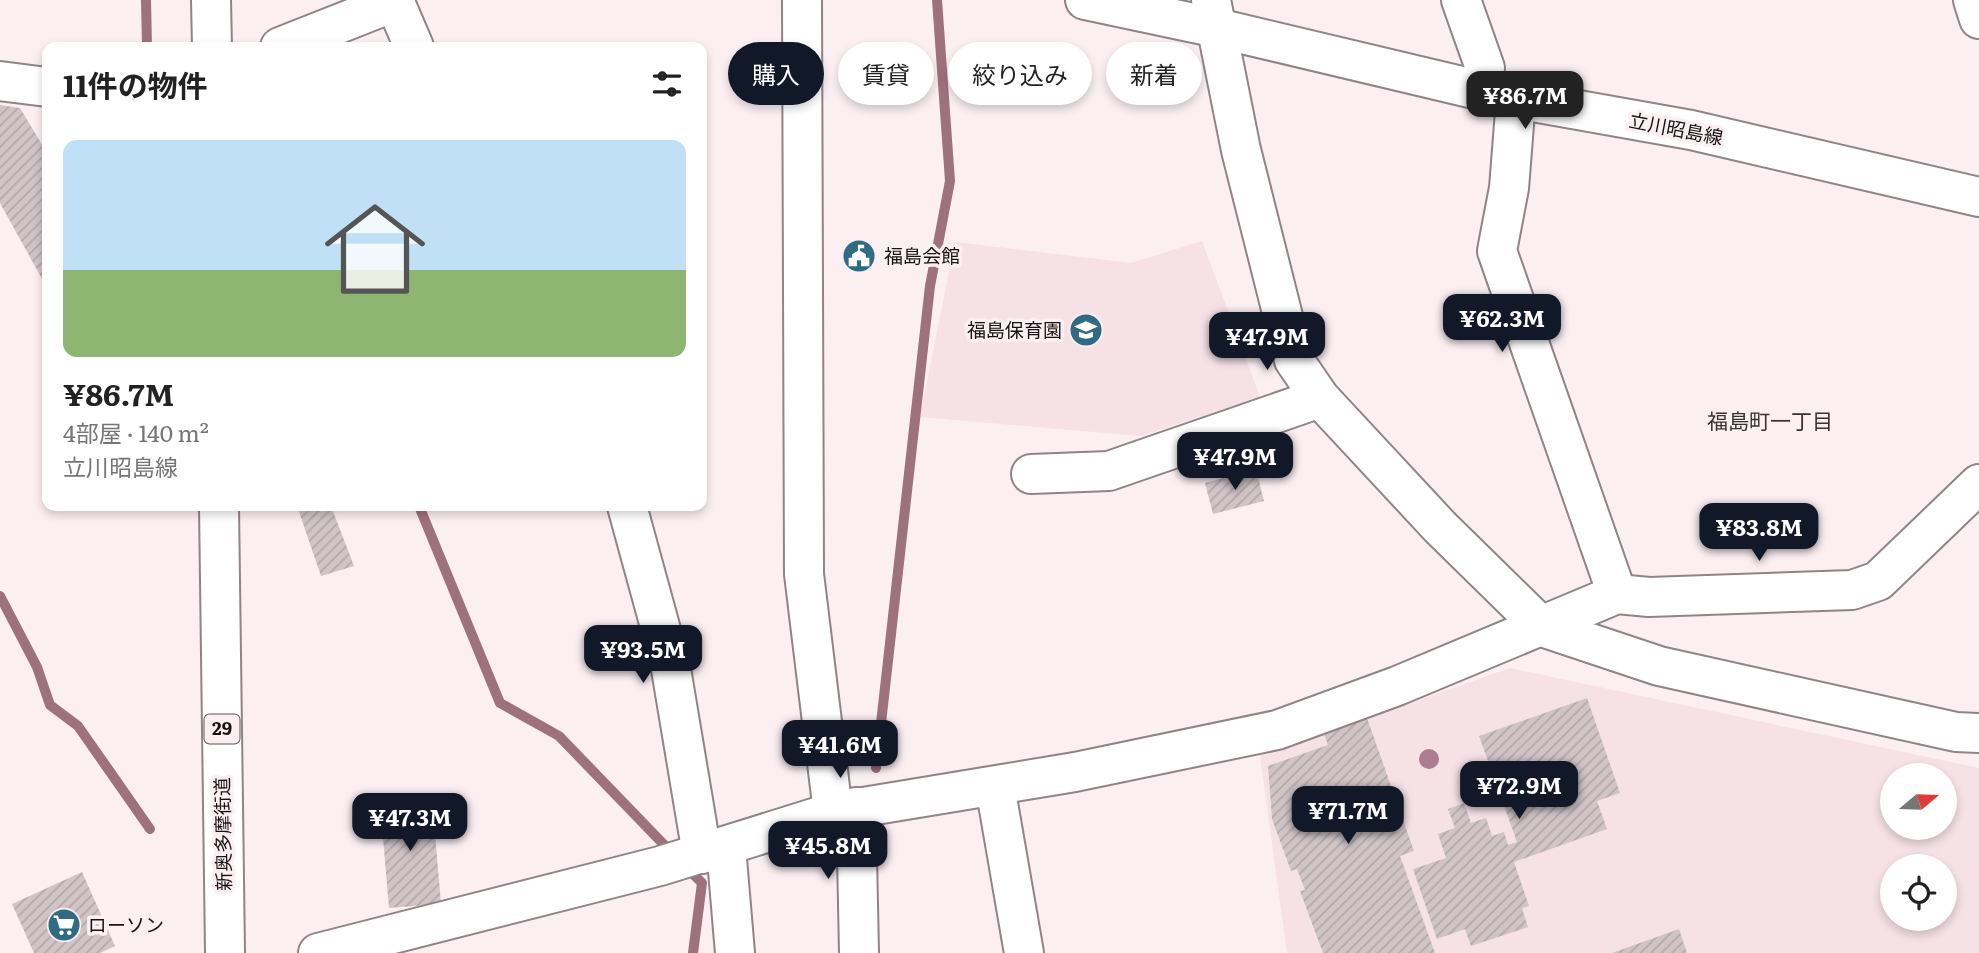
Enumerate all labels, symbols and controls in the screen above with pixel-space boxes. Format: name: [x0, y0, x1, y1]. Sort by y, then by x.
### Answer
chip: 購入: [728, 42, 824, 105]
chip: 賃貸: [838, 42, 934, 105]
chip: 絞り込み: [948, 42, 1092, 105]
chip: 新着: [1106, 42, 1202, 105]
text: 11件の物件: [63, 62, 208, 106]
icon: filters: [648, 65, 686, 103]
pin: ¥86.7M: [1468, 72, 1582, 131]
text: ¥86.7M: [1482, 77, 1568, 111]
street label: 立川昭島線: [1627, 105, 1725, 151]
icon: home: [312, 186, 438, 312]
public building icon: 福島会館: [840, 237, 878, 275]
place label: 福島会館: [884, 241, 960, 269]
pin: ¥62.3M: [1445, 294, 1559, 354]
text: ¥62.3M: [1459, 300, 1545, 334]
school or university icon: 福島保育園: [1067, 311, 1105, 349]
pin: ¥47.9M: [1210, 312, 1324, 372]
place label: 福島保育園: [967, 315, 1062, 343]
text: ¥47.9M: [1225, 318, 1309, 352]
text: ¥86.7M: [63, 371, 174, 415]
district label: 福島町一丁目: [1707, 404, 1833, 435]
text: 4部屋 · 140 m²: [63, 415, 209, 449]
pin: ¥47.9M: [1178, 433, 1292, 492]
text: ¥47.9M: [1193, 438, 1277, 472]
text: 立川昭島線: [63, 449, 178, 483]
pin: ¥83.8M: [1702, 504, 1816, 563]
text: ¥83.8M: [1715, 509, 1803, 543]
pin: ¥93.5M: [586, 626, 700, 685]
text: ¥93.5M: [600, 631, 686, 665]
road number: 29: [204, 714, 240, 744]
pin: ¥41.6M: [783, 720, 897, 780]
text: ¥41.6M: [798, 726, 882, 760]
pin: ¥72.9M: [1462, 762, 1576, 821]
north arrow: [1880, 763, 1956, 840]
map controls: [1880, 763, 1957, 931]
text: ¥72.9M: [1476, 767, 1562, 801]
street label: 新奥多摩街道: [207, 777, 237, 891]
pin: ¥71.7M: [1291, 786, 1405, 846]
text: ¥71.7M: [1308, 792, 1388, 826]
pin: ¥47.3M: [353, 794, 467, 853]
text: ¥47.3M: [368, 799, 452, 833]
pin: ¥45.8M: [771, 822, 885, 881]
text: ¥45.8M: [784, 827, 872, 861]
button: locate: [1880, 854, 1957, 931]
supermarket icon: ローソン: [45, 906, 83, 944]
place label: ローソン: [88, 910, 164, 938]

